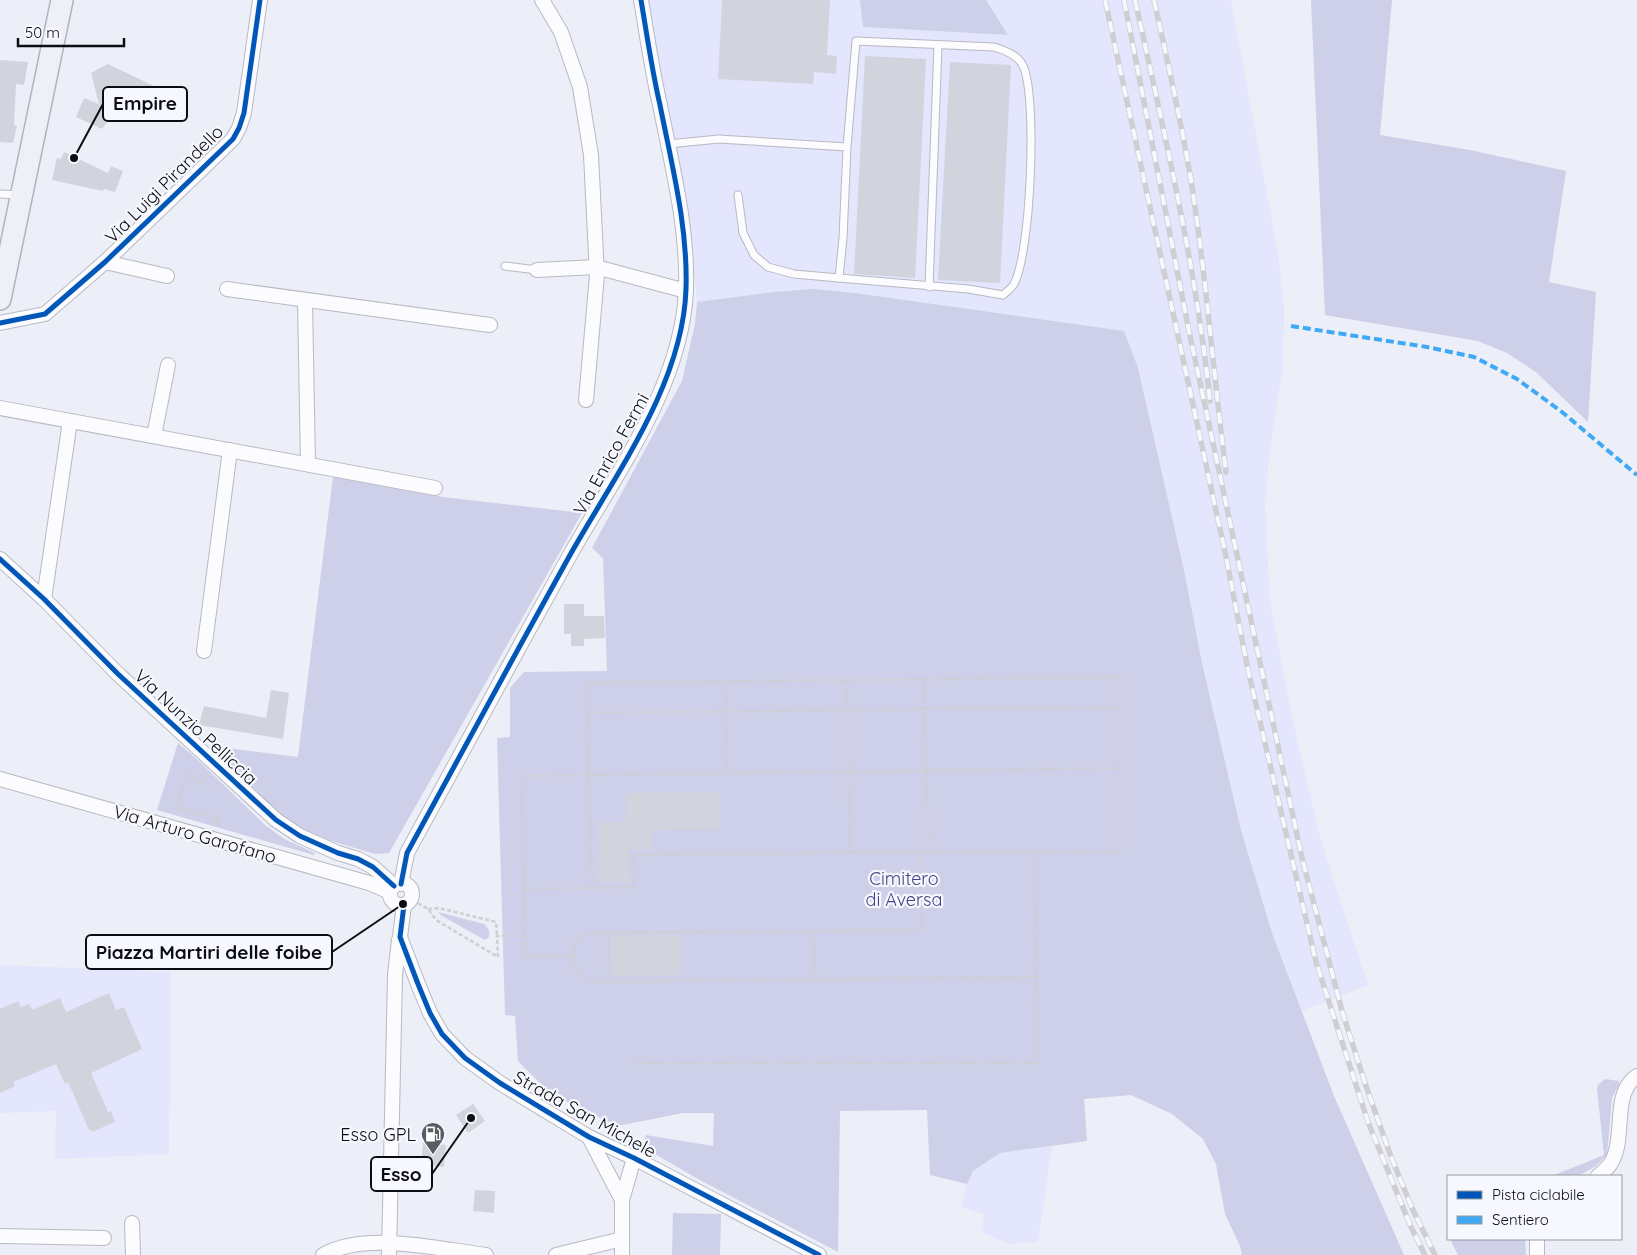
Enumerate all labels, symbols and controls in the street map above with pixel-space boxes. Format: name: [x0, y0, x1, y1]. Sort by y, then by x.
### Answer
scale bar: [18, 15, 124, 47]
text: 50 m: [25, 23, 60, 42]
callout: Empire: [103, 87, 187, 121]
text: Empire: [113, 91, 177, 115]
street label: Via Luigi Pirandello: [100, 120, 228, 248]
street label: Via Enrico Fermi: [568, 389, 654, 519]
street label: Via Nunzio Pelliccia: [130, 664, 262, 790]
street label: Via Arturo Garofano: [111, 800, 279, 868]
park label: Cimitero di Aversa: [866, 867, 942, 911]
callout: Piazza Martiri delle foibe: [86, 935, 332, 969]
text: Piazza Martiri delle foibe: [96, 940, 322, 964]
street label: Strada San Michele: [510, 1065, 660, 1163]
fuel station icon: Esso GPL: [420, 1121, 446, 1155]
place label: Esso GPL: [340, 1123, 416, 1146]
callout: Esso: [371, 1157, 432, 1191]
text: Esso: [380, 1162, 422, 1186]
legend: [1447, 1175, 1622, 1240]
text: Pista ciclabile: [1492, 1185, 1585, 1204]
text: Sentiero: [1492, 1210, 1549, 1229]

